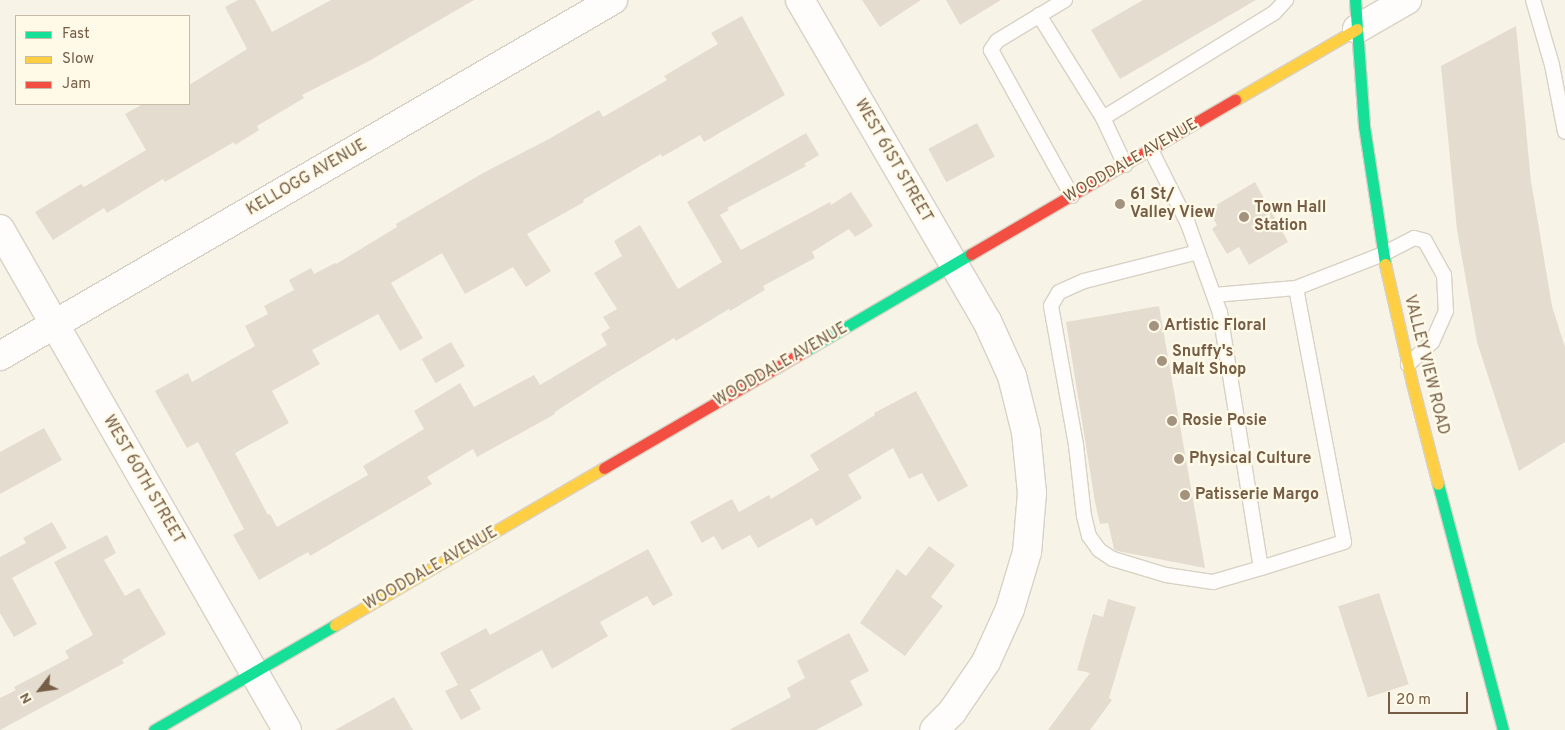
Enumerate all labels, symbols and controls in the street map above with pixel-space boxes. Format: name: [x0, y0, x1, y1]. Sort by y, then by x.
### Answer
legend: [15, 15, 190, 105]
text: Fast: [62, 25, 90, 44]
text: Slow: [62, 50, 94, 69]
text: Jam: [62, 75, 91, 94]
street label: WEST 61ST STREET: [850, 95, 936, 227]
street label: WOODDALE AVENUE: [1061, 115, 1201, 207]
street label: KELLOGG AVENUE: [243, 136, 371, 220]
place label: 61 St/ Valley View: [1130, 185, 1216, 223]
marker: 61 St/ Valley View: [1114, 198, 1126, 210]
place label: Town Hall Station: [1254, 198, 1326, 236]
marker: Town Hall Station: [1238, 211, 1250, 223]
street label: VALLEY VIEW ROAD: [1399, 292, 1453, 438]
place label: Artistic Floral: [1164, 316, 1266, 336]
street label: WOODDALE AVENUE: [711, 319, 851, 411]
marker: Artistic Floral: [1148, 320, 1160, 332]
place label: Snuffy's Malt Shop: [1172, 342, 1246, 380]
marker: Snuffy's Malt Shop: [1156, 355, 1168, 367]
place label: Rosie Posie: [1182, 411, 1267, 431]
street label: WEST 60TH STREET: [98, 412, 188, 548]
marker: Rosie Posie: [1166, 415, 1178, 427]
place label: Physical Culture: [1189, 449, 1311, 469]
marker: Physical Culture: [1173, 453, 1185, 465]
place label: Patisserie Margo: [1195, 485, 1319, 505]
marker: Patisserie Margo: [1179, 489, 1191, 501]
street label: WOODDALE AVENUE: [361, 523, 501, 615]
north arrow: [15, 665, 65, 715]
scale bar: [1390, 682, 1470, 714]
text: N: [17, 689, 36, 706]
text: 20 m: [1396, 691, 1431, 710]

